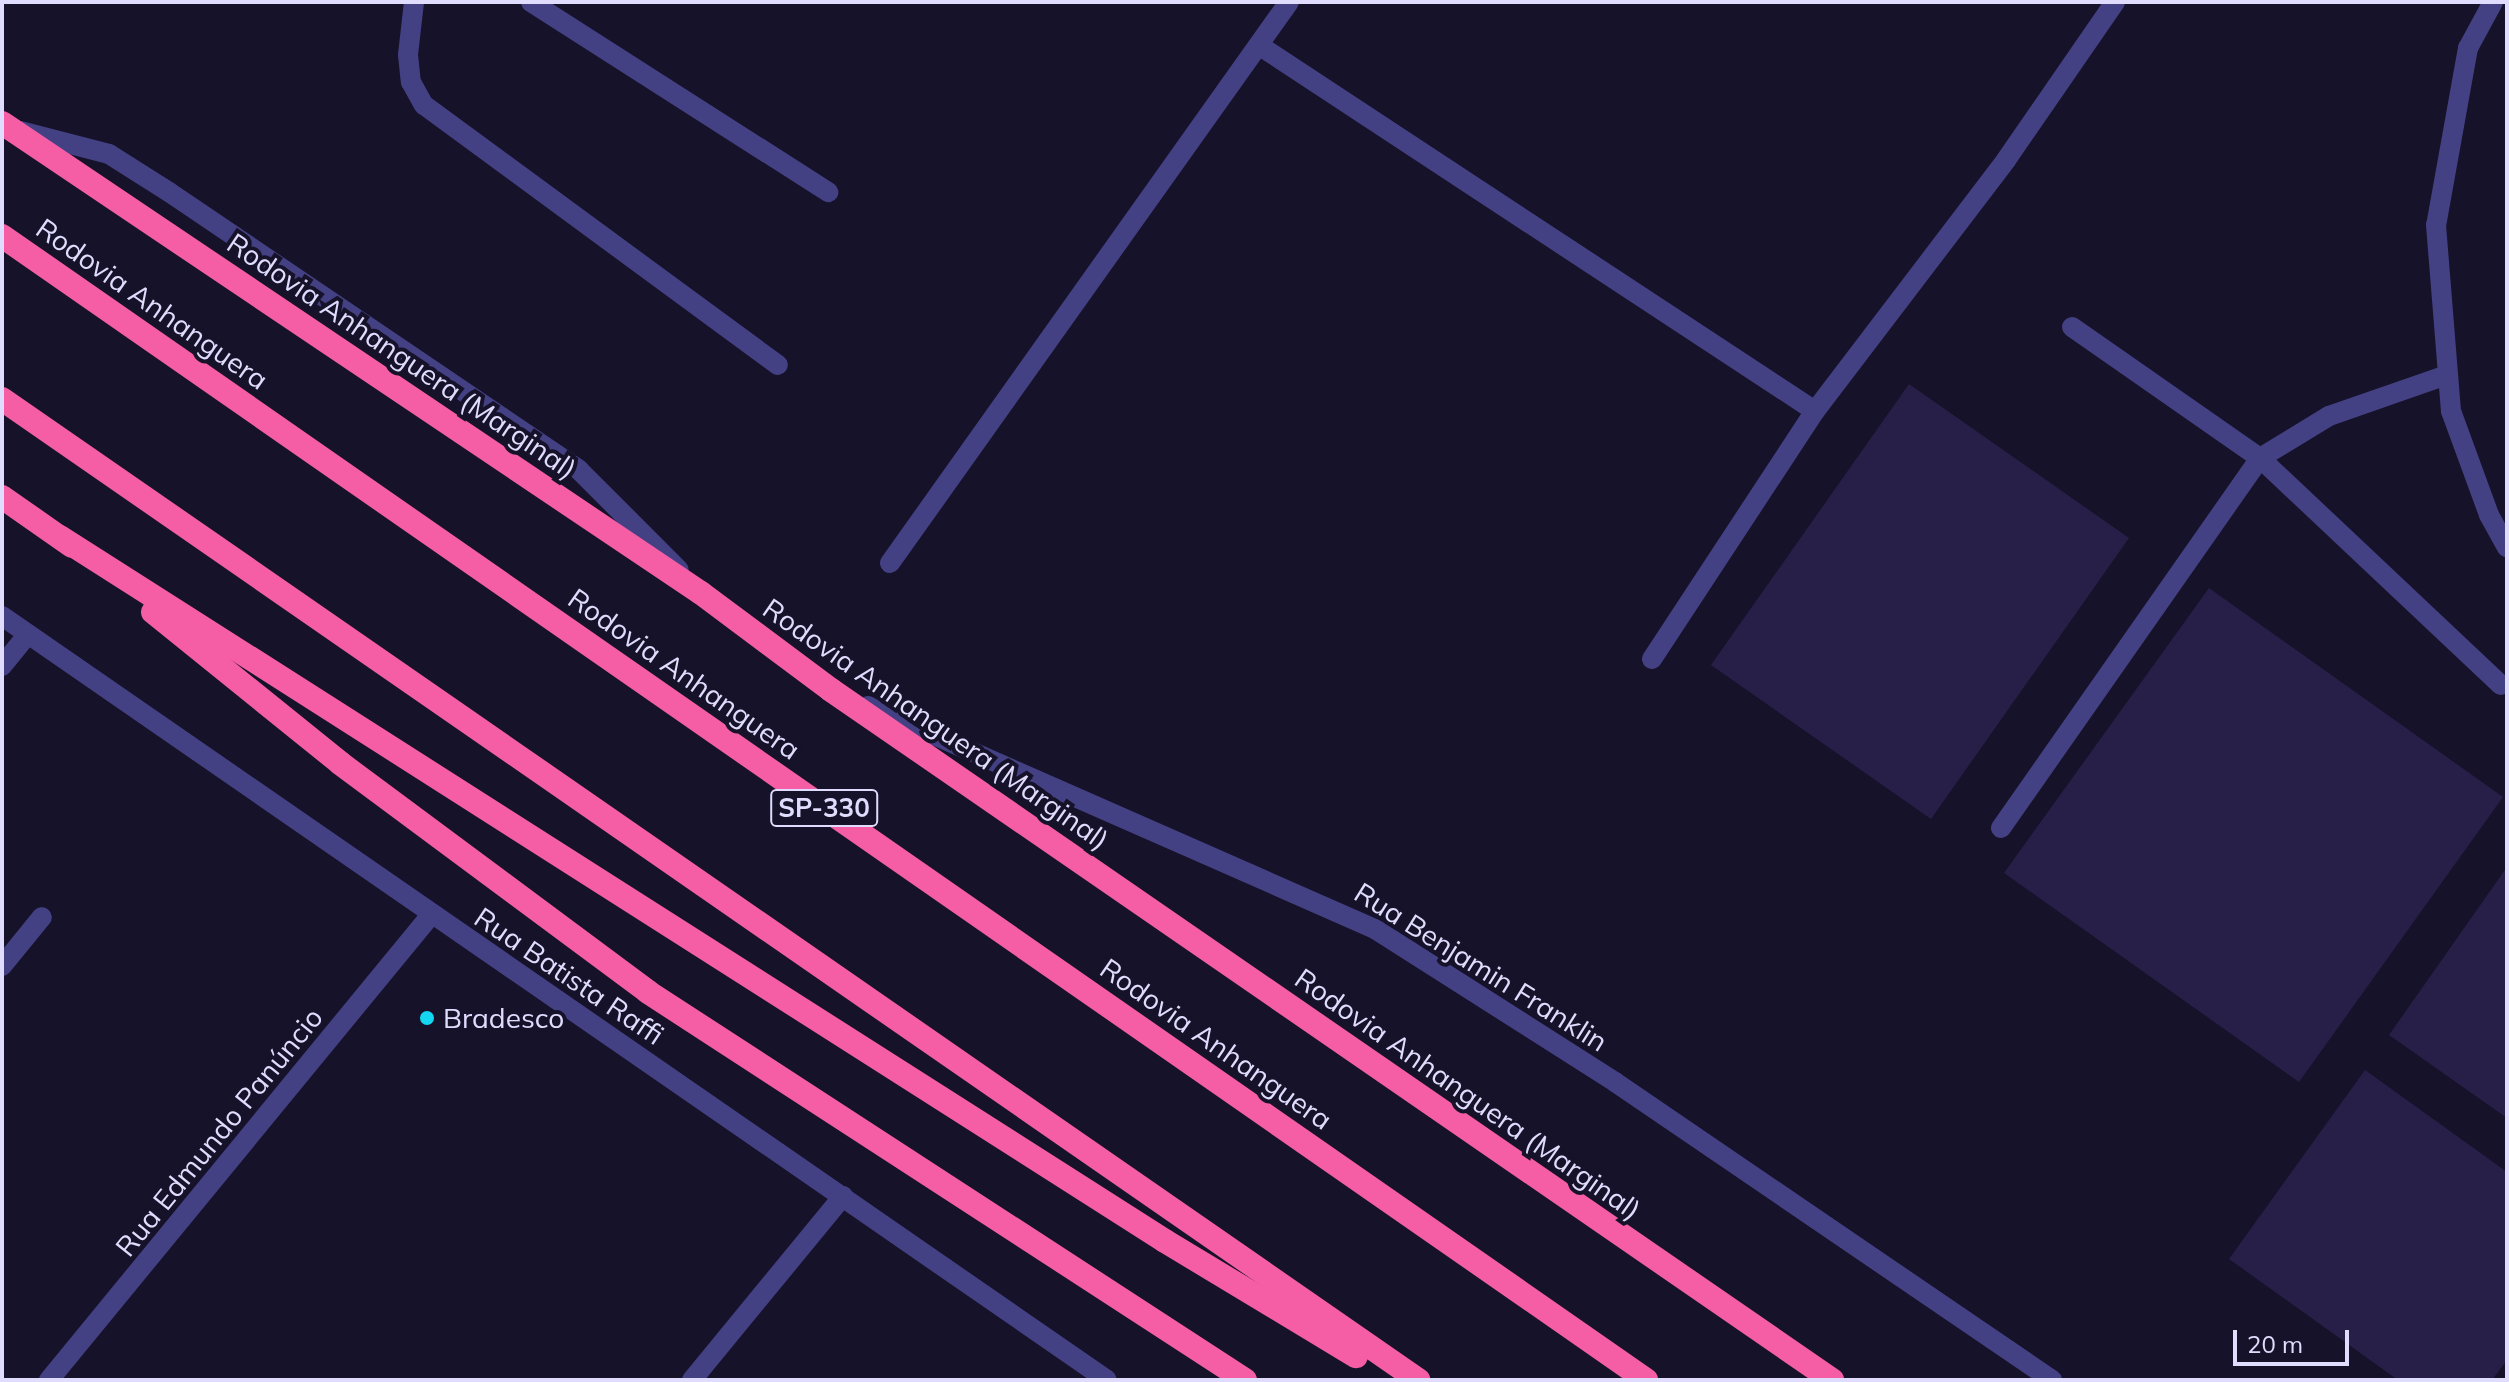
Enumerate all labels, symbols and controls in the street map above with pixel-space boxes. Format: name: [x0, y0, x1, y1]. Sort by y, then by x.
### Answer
street label: Rodovia Anhanguera: [30, 211, 274, 397]
street label: Rodovia Anhanguera (Marginal): [221, 226, 583, 486]
street label: Rodovia Anhanguera: [562, 581, 806, 767]
street label: Rodovia Anhanguera (Marginal): [757, 591, 1115, 857]
road number: SP-330: [770, 786, 878, 830]
street label: Rua Benjamin Franklin: [1348, 875, 1614, 1059]
street label: Rua Batista Raffi: [468, 900, 670, 1052]
street label: Rodovia Anhanguera: [1094, 951, 1338, 1137]
street label: Rodovia Anhanguera (Marginal): [1289, 961, 1647, 1227]
street label: Rua Edmundo Panúncio: [108, 1001, 330, 1263]
place label: Bradesco: [443, 1001, 564, 1035]
marker: Bradesco: [418, 1009, 436, 1027]
scale bar: [2237, 1314, 2353, 1364]
text: 20 m: [2247, 1329, 2303, 1359]

